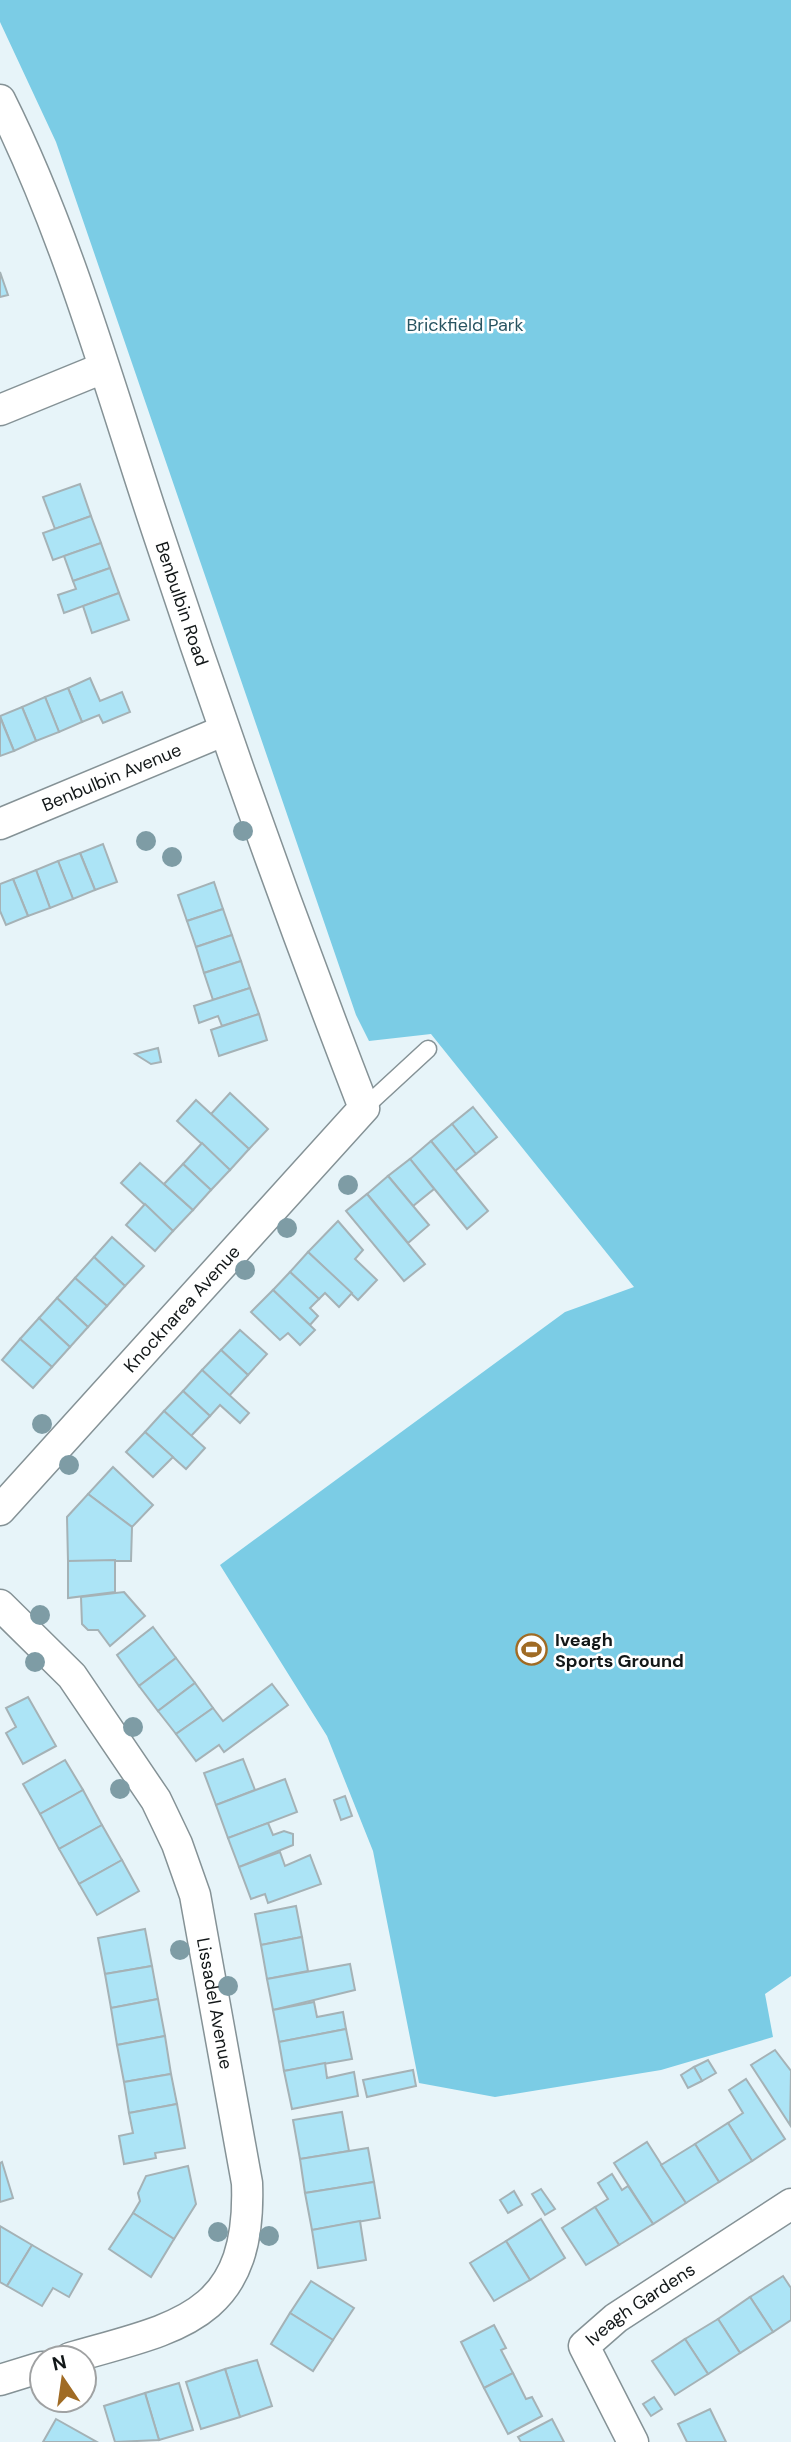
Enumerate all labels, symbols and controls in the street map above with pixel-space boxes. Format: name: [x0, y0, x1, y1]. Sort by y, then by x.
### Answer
park label: Brickfield Park: [406, 313, 524, 337]
street label: Benbulbin Road: [150, 538, 214, 669]
street label: Benbulbin Avenue: [38, 738, 185, 817]
street label: Knocknarea Avenue: [118, 1240, 246, 1378]
place label: Iveagh Sports Ground: [555, 1628, 684, 1673]
sports icon: Iveagh Sports Ground: [515, 1633, 549, 1667]
street label: Lissadel Avenue: [191, 1936, 238, 2071]
street label: Iveagh Gardens: [580, 2258, 700, 2351]
north arrow: [28, 2344, 98, 2414]
text: N: [50, 2349, 69, 2377]

